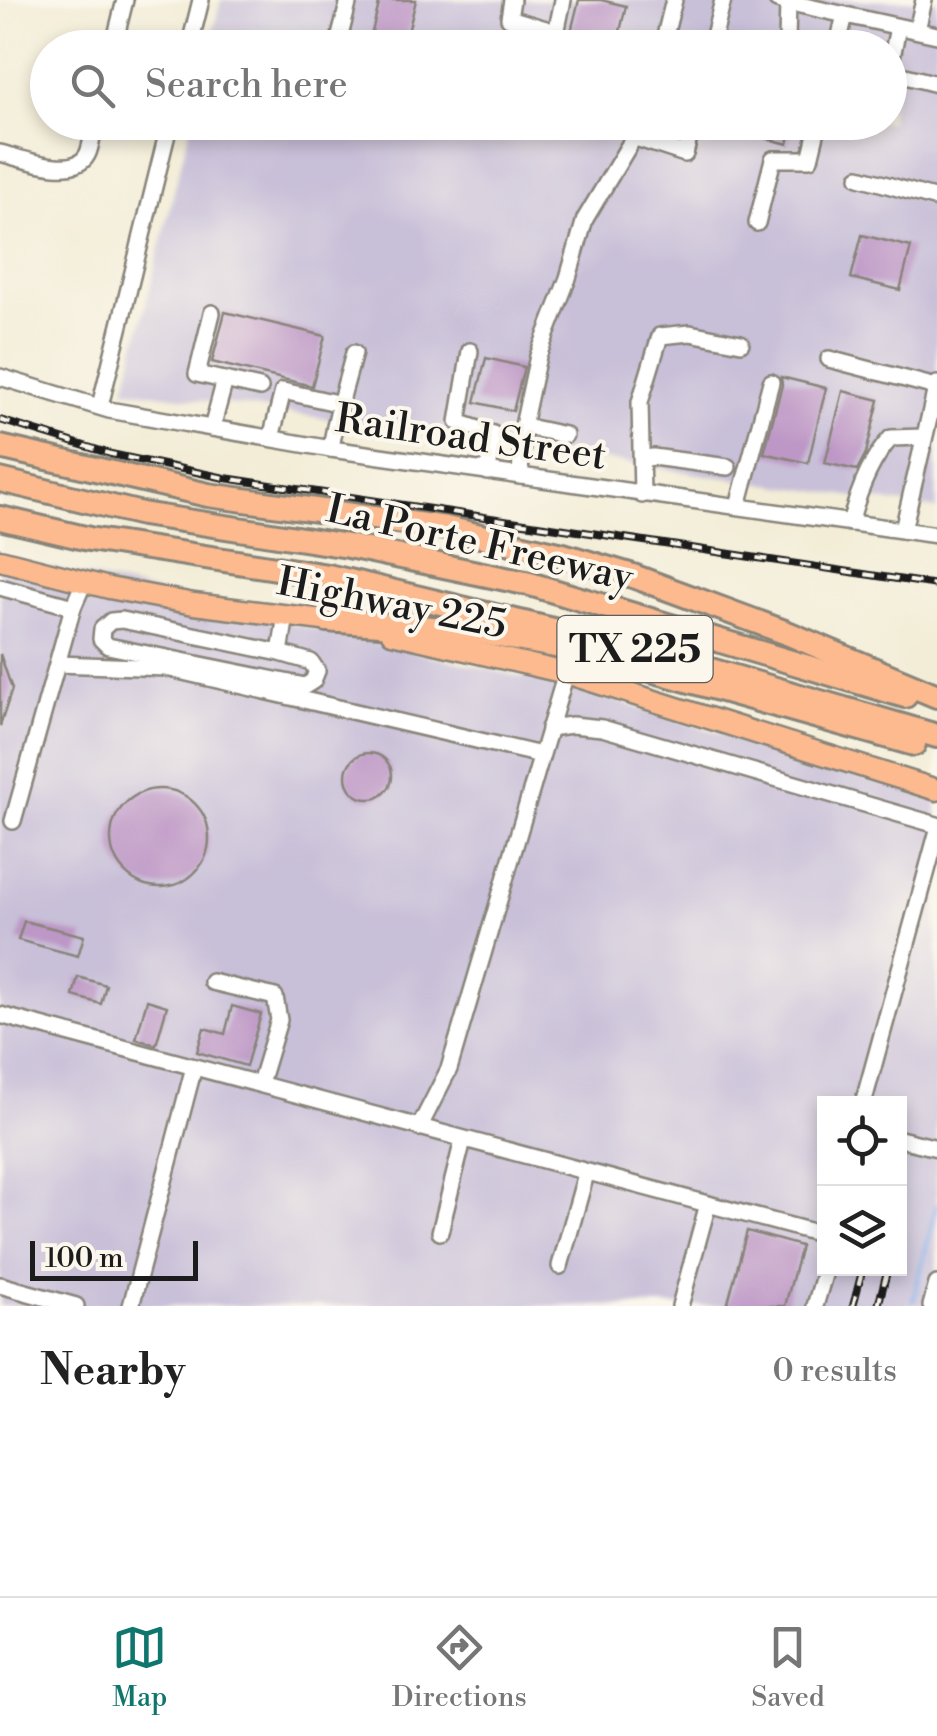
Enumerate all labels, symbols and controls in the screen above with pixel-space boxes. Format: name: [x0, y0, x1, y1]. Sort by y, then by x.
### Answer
search box: [30, 30, 907, 140]
icon: search: [65, 58, 120, 113]
text: Search here: [145, 62, 348, 109]
street label: Railroad Street: [332, 394, 609, 482]
street label: La Porte Freeway: [321, 484, 638, 605]
street label: Highway 225: [272, 557, 511, 652]
road number: TX 225: [558, 616, 712, 682]
map controls: [817, 1096, 907, 1276]
button: locate: [817, 1096, 907, 1186]
button: layers: [817, 1186, 907, 1276]
scale bar: [30, 1236, 198, 1280]
text: 100 m: [45, 1241, 124, 1276]
text: Nearby: [40, 1345, 185, 1398]
text: 0 results: [772, 1351, 897, 1391]
tab: Map: [112, 1620, 167, 1715]
tab: Directions: [392, 1620, 527, 1715]
tab: Saved: [751, 1620, 825, 1715]

